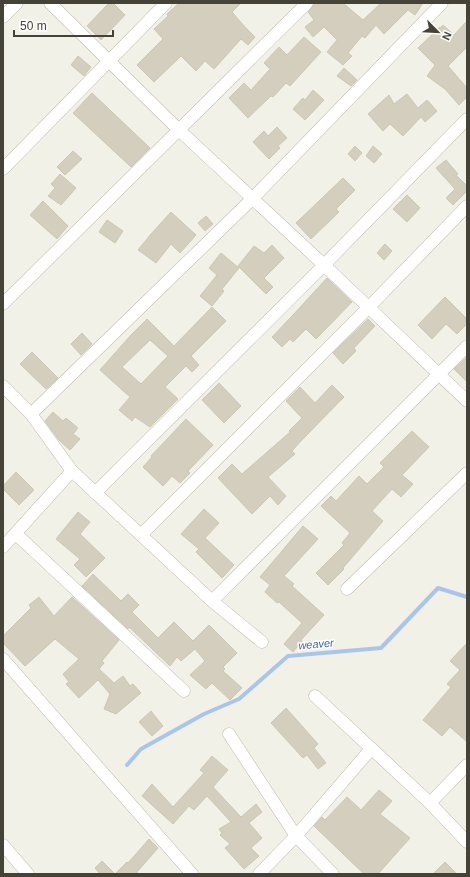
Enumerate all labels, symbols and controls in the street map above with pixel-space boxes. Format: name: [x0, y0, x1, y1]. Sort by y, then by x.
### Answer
scale bar: [14, 12, 113, 38]
north arrow: [418, 12, 458, 52]
text: 50 m: [20, 19, 47, 33]
text: N: [440, 30, 454, 42]
water label: weaver: [298, 636, 336, 652]

